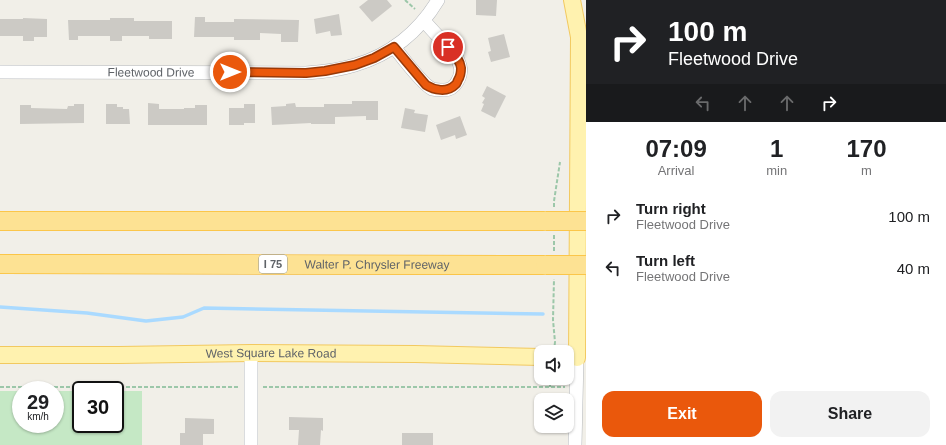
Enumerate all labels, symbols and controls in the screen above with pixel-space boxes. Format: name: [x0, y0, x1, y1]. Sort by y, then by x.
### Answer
icon: right: [602, 16, 654, 68]
text: 100 m: [668, 16, 747, 47]
pin: [431, 30, 465, 64]
icon: arrive: [437, 36, 459, 58]
text: Fleetwood Drive: [668, 49, 798, 69]
position arrow: [209, 51, 251, 93]
street label: Fleetwood Drive: [108, 65, 195, 80]
icon: left: [692, 92, 714, 114]
icon: ahead: [734, 92, 756, 114]
icon: ahead: [776, 92, 798, 114]
icon: right: [818, 92, 840, 114]
text: 07:09: [645, 135, 707, 162]
text: 1: [770, 135, 783, 162]
text: 170: [847, 135, 887, 162]
text: Arrival: [658, 163, 695, 178]
text: min: [766, 163, 787, 178]
text: m: [861, 163, 872, 178]
text: Turn right: [636, 200, 706, 217]
icon: right: [602, 205, 624, 227]
text: 100 m: [888, 208, 930, 225]
text: Fleetwood Drive: [636, 217, 730, 232]
text: Turn left: [636, 252, 695, 269]
road number: I 75: [259, 255, 287, 273]
icon: left: [602, 257, 624, 279]
street label: Walter P. Chrysler Freeway: [305, 258, 449, 272]
text: 40 m: [897, 260, 930, 277]
text: Fleetwood Drive: [636, 269, 730, 284]
map controls: [534, 345, 574, 433]
button: sound: [534, 345, 574, 385]
street label: West Square Lake Road: [206, 346, 336, 361]
speed limit sign: 30: [72, 381, 124, 433]
text: 29: [27, 391, 49, 413]
button: Exit: [602, 391, 762, 437]
button: Share: [770, 391, 930, 437]
button: layers: [534, 393, 574, 433]
text: km/h: [27, 411, 49, 422]

